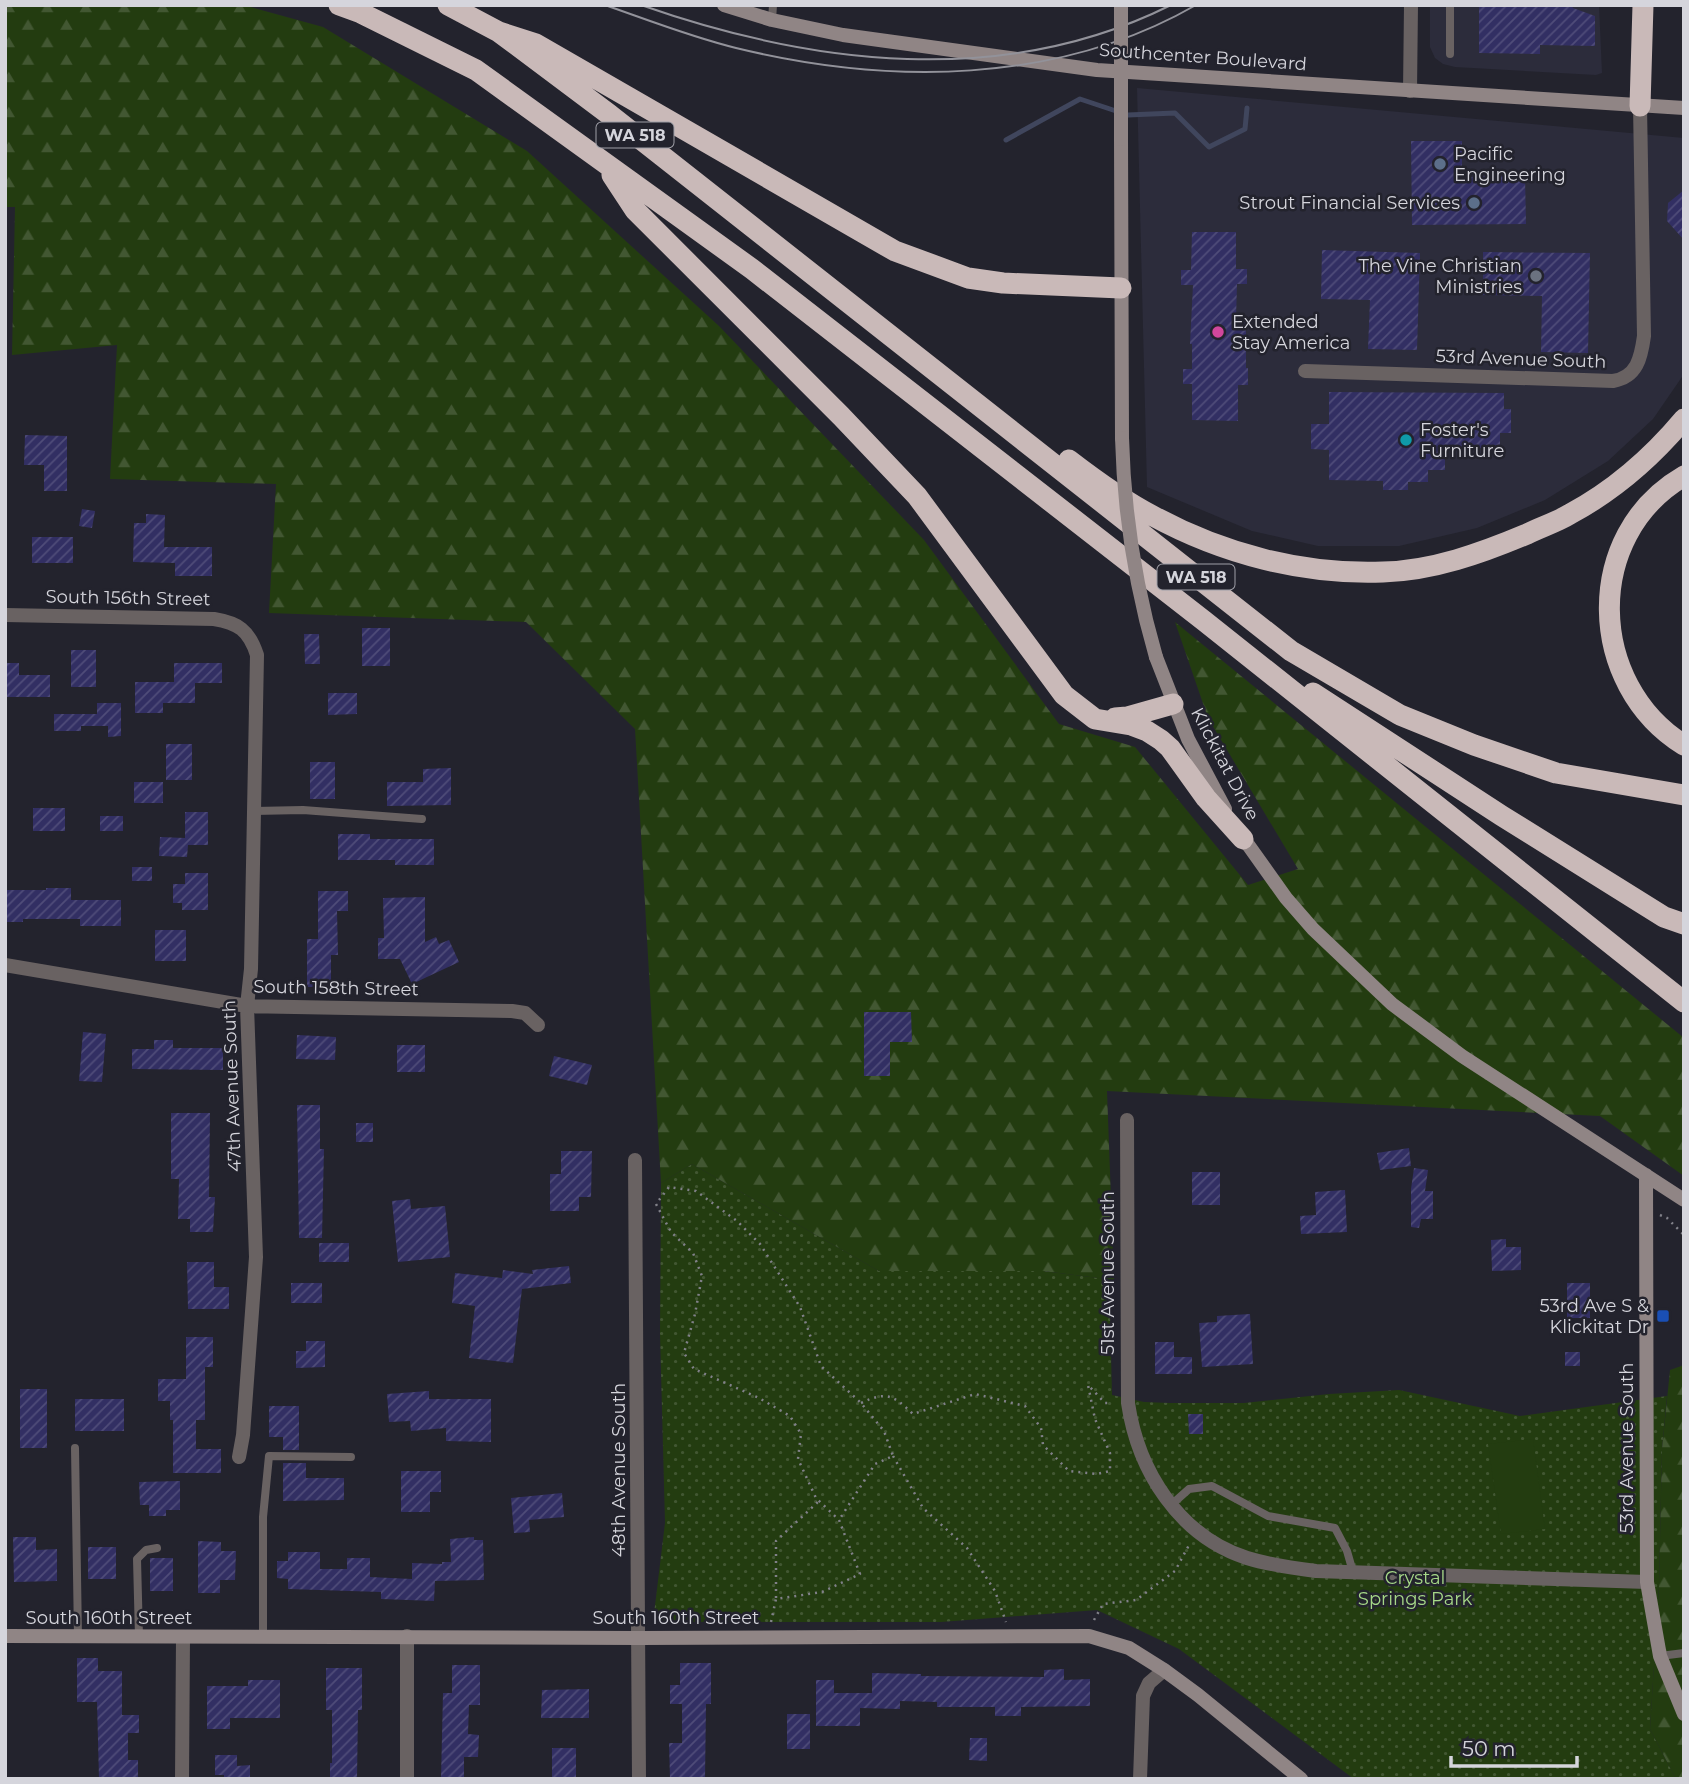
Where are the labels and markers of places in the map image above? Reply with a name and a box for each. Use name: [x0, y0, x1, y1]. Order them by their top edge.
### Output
place label: Pacific Engineering: [1454, 143, 1566, 186]
marker: Pacific Engineering: [1432, 156, 1448, 172]
place label: Strout Financial Services: [1239, 192, 1460, 214]
marker: Strout Financial Services: [1466, 195, 1482, 211]
place label: The Vine Christian Ministries: [1358, 255, 1522, 298]
marker: The Vine Christian Ministries: [1528, 268, 1544, 284]
place label: Extended Stay America: [1232, 311, 1350, 354]
marker: Extended Stay America: [1210, 324, 1226, 340]
place label: Foster's Furniture: [1420, 419, 1504, 462]
marker: Foster's Furniture: [1398, 432, 1414, 448]
place label: 53rd Ave S & Klickitat Dr: [1540, 1295, 1649, 1338]
marker: 53rd Ave S & Klickitat Dr: [1655, 1308, 1671, 1324]

